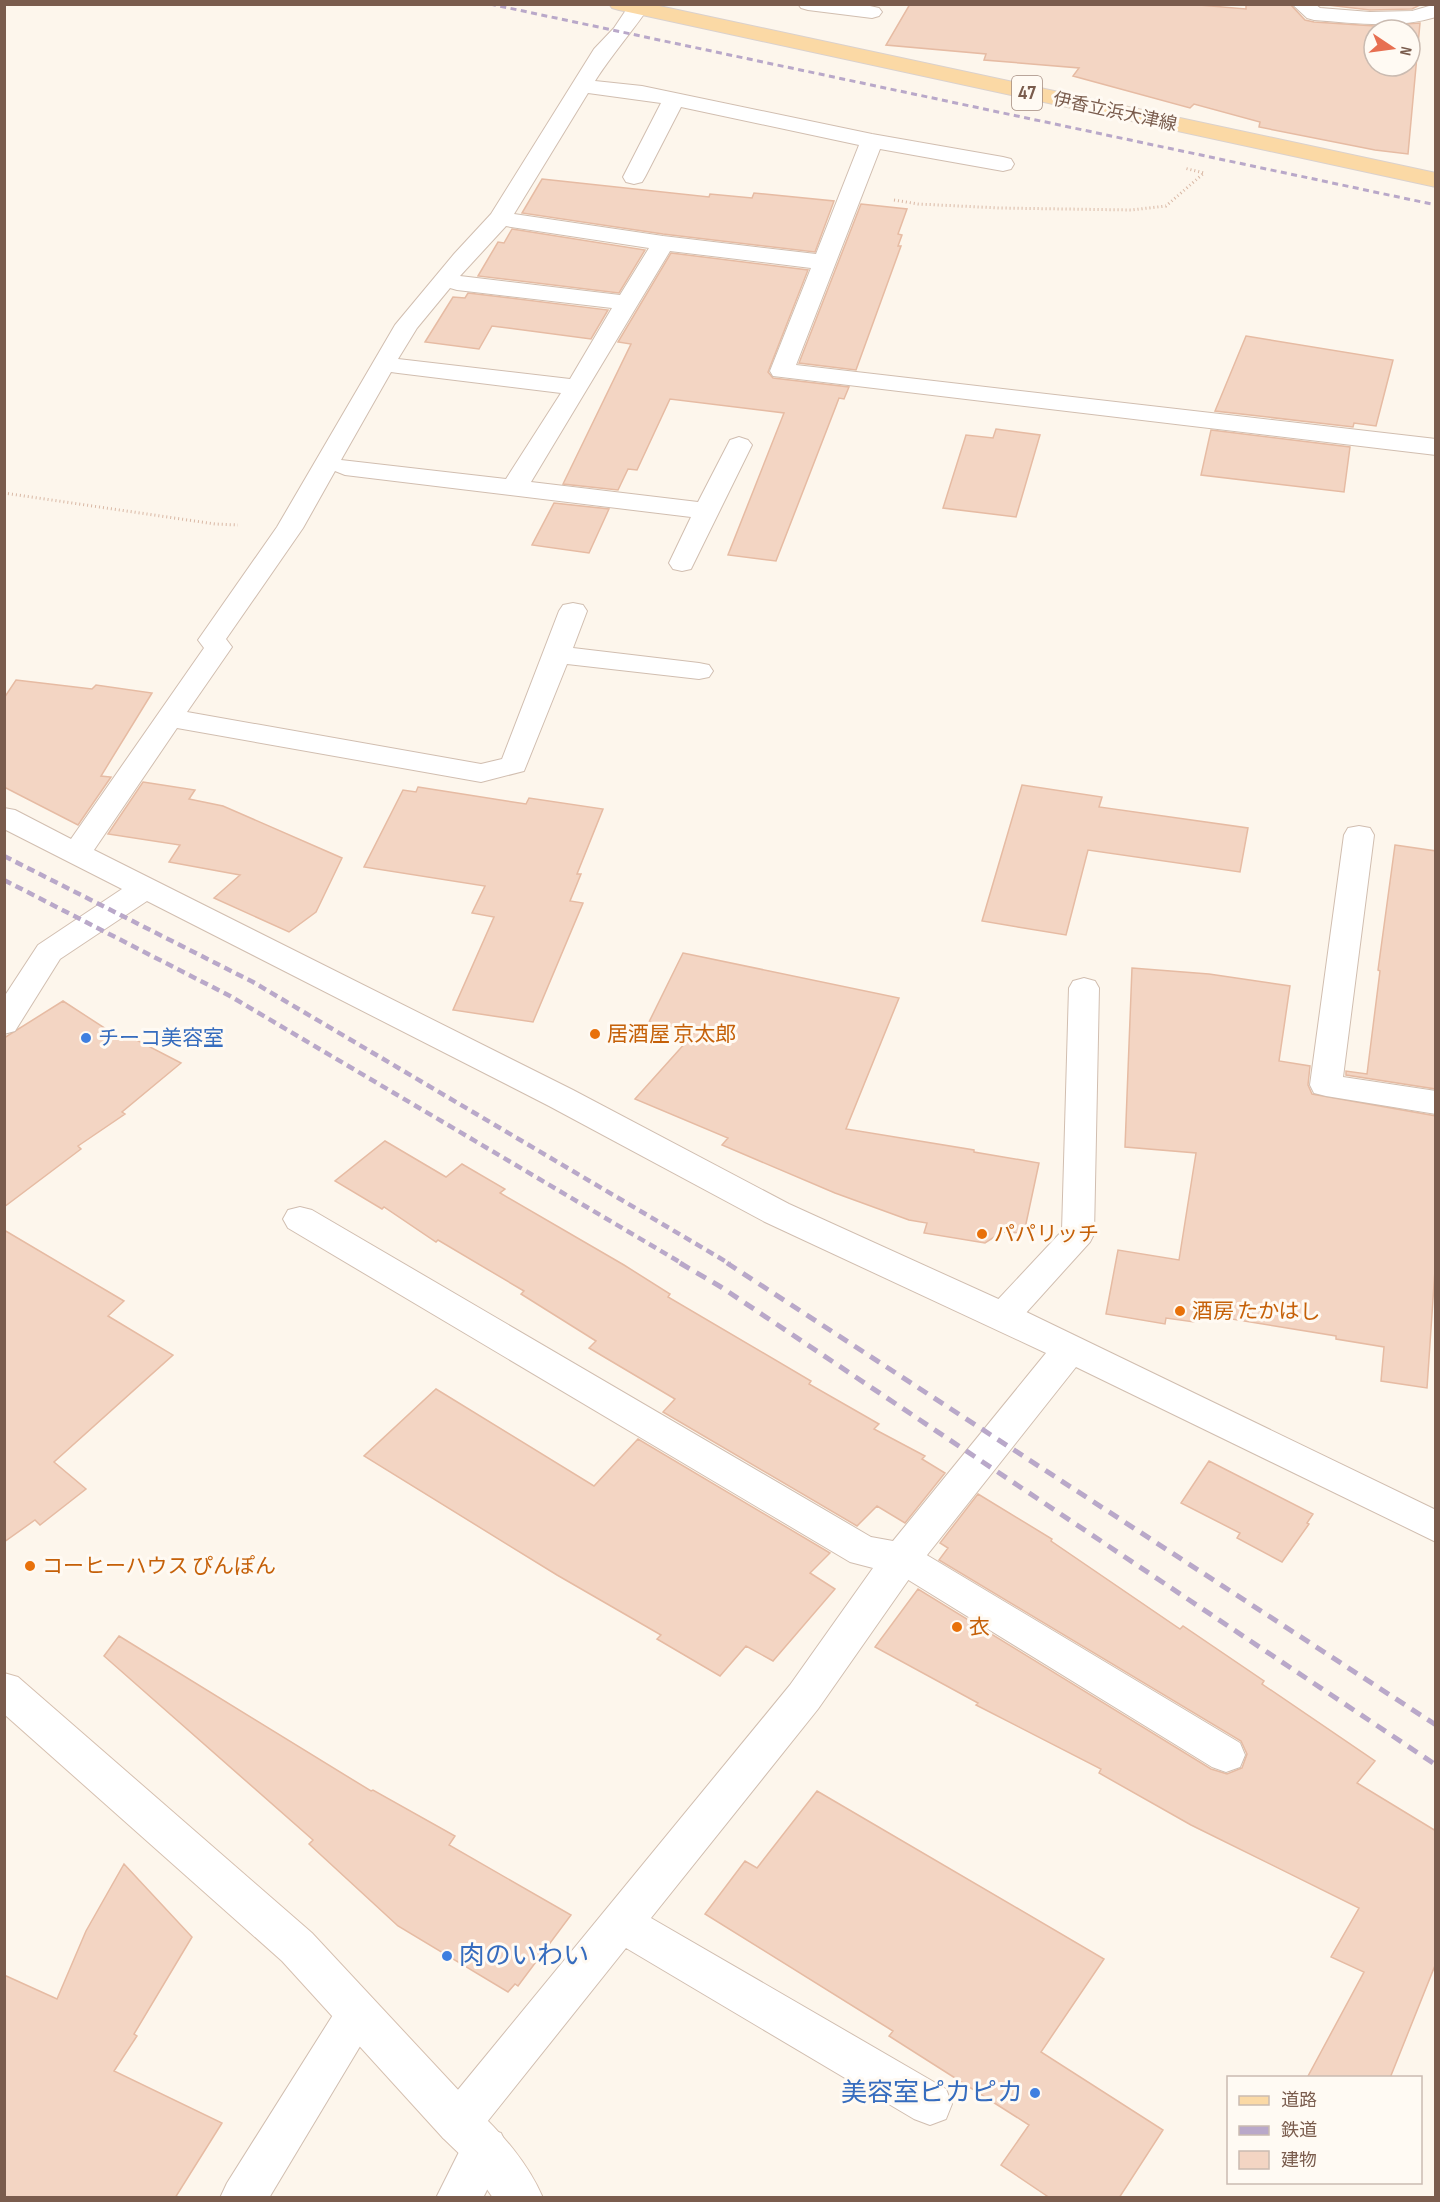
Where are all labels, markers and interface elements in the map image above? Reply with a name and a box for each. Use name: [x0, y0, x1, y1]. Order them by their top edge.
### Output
north arrow: [1362, 18, 1422, 78]
text: N: [1395, 45, 1415, 57]
road number: 47: [1012, 76, 1042, 110]
street label: 伊香立浜大津線: [1051, 89, 1179, 135]
place label: 居酒屋 京太郎: [607, 1022, 736, 1047]
place label: チーコ美容室: [98, 1026, 224, 1051]
marker: 居酒屋 京太郎: [588, 1027, 602, 1041]
marker: チーコ美容室: [79, 1031, 93, 1045]
place label: パパリッチ: [994, 1222, 1099, 1247]
marker: パパリッチ: [975, 1227, 989, 1241]
place label: 酒房 たかはし: [1192, 1299, 1321, 1324]
marker: 酒房 たかはし: [1173, 1304, 1187, 1318]
place label: コーヒーハウス ぴんぽん: [42, 1554, 276, 1579]
marker: コーヒーハウス ぴんぽん: [23, 1559, 37, 1573]
place label: 衣: [969, 1615, 990, 1640]
marker: 衣: [950, 1620, 964, 1634]
place label: 肉のいわい: [459, 1941, 589, 1972]
marker: 肉のいわい: [440, 1949, 454, 1963]
legend: [1227, 2076, 1422, 2184]
place label: 美容室ピカピカ: [841, 2078, 1023, 2109]
marker: 美容室ピカピカ: [1028, 2086, 1042, 2100]
text: 道路: [1281, 2090, 1317, 2111]
text: 鉄道: [1281, 2120, 1317, 2141]
text: 建物: [1281, 2150, 1317, 2171]

